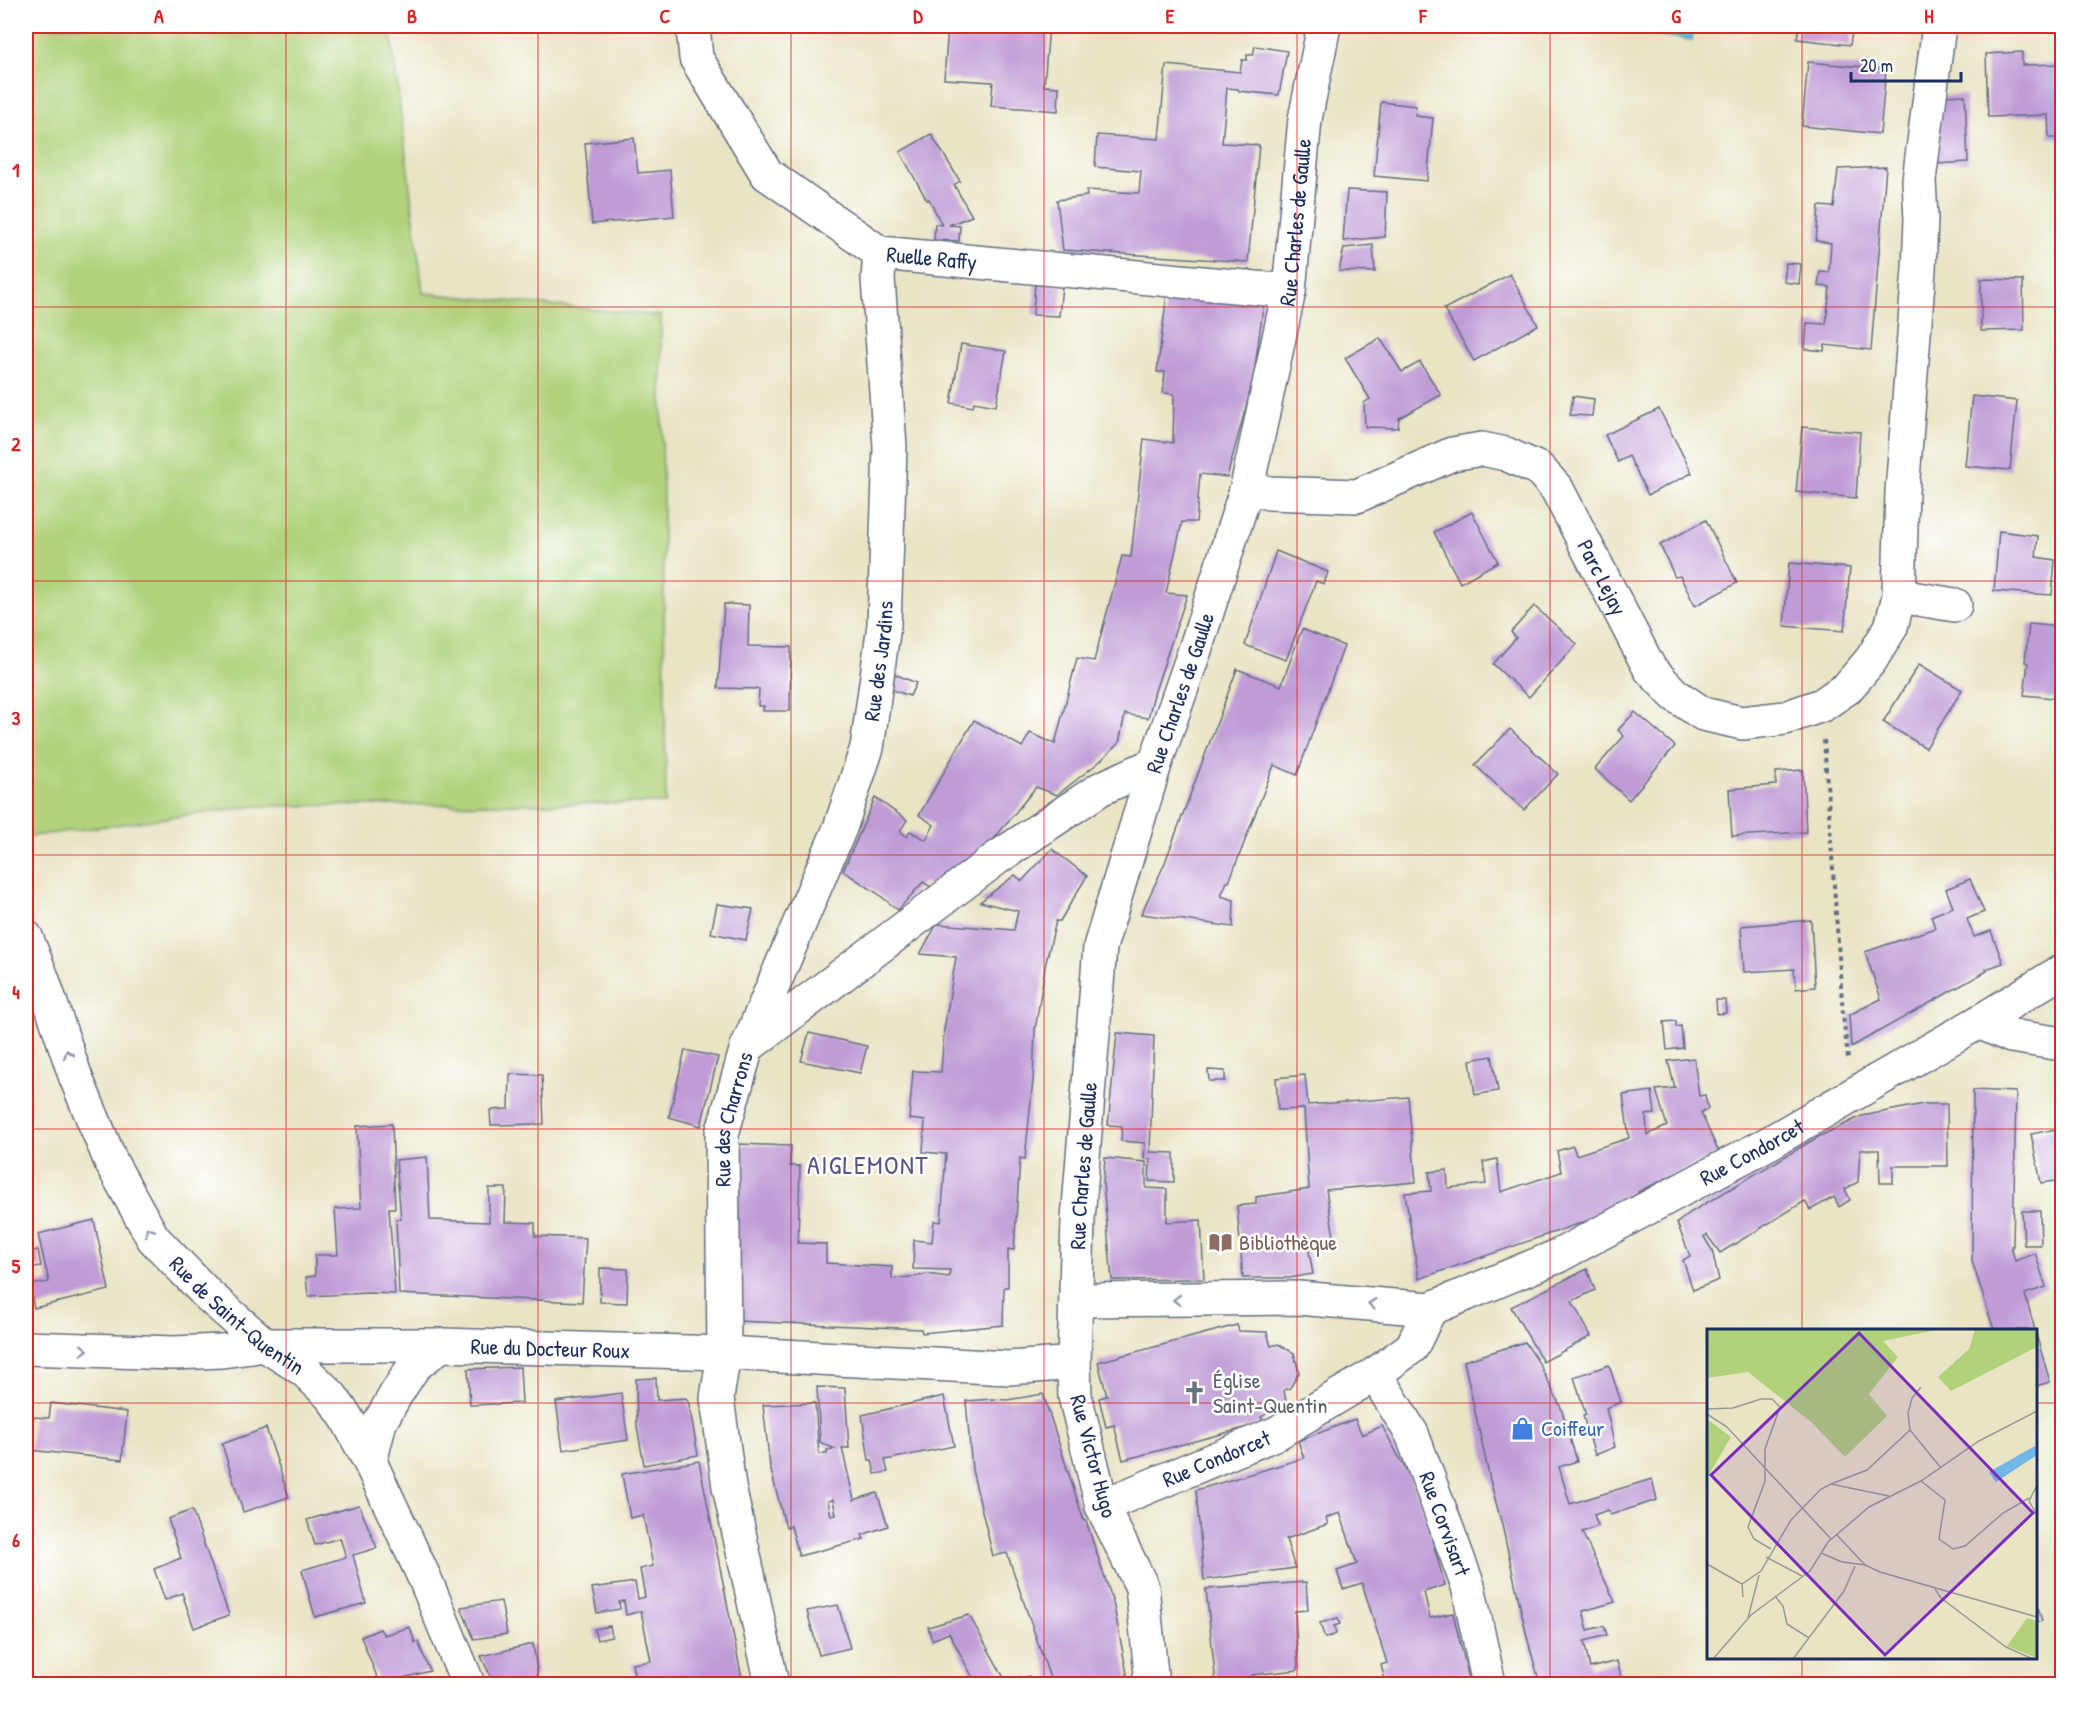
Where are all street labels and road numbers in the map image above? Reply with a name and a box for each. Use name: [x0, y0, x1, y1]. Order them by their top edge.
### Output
street label: Rue Charles de Gaulle: [1271, 137, 1318, 309]
street label: Ruelle Raffy: [885, 239, 978, 277]
street label: Parc Lejay: [1571, 534, 1635, 620]
street label: Rue des Jardins: [856, 600, 900, 723]
street label: Rue Charles de Gaulle: [1138, 608, 1221, 776]
street label: Rue des Charrons: [707, 1048, 760, 1187]
street label: Rue Charles de Gaulle: [1062, 1081, 1104, 1250]
street label: Rue Condorcet: [1694, 1111, 1810, 1192]
street label: Rue de Saint-Quentin: [163, 1249, 310, 1382]
street label: Rue du Docteur Roux: [470, 1331, 630, 1365]
street label: Rue Victor Hugo: [1063, 1391, 1125, 1521]
street label: Rue Condorcet: [1158, 1422, 1275, 1494]
street label: Rue Corvisart: [1412, 1467, 1478, 1580]

